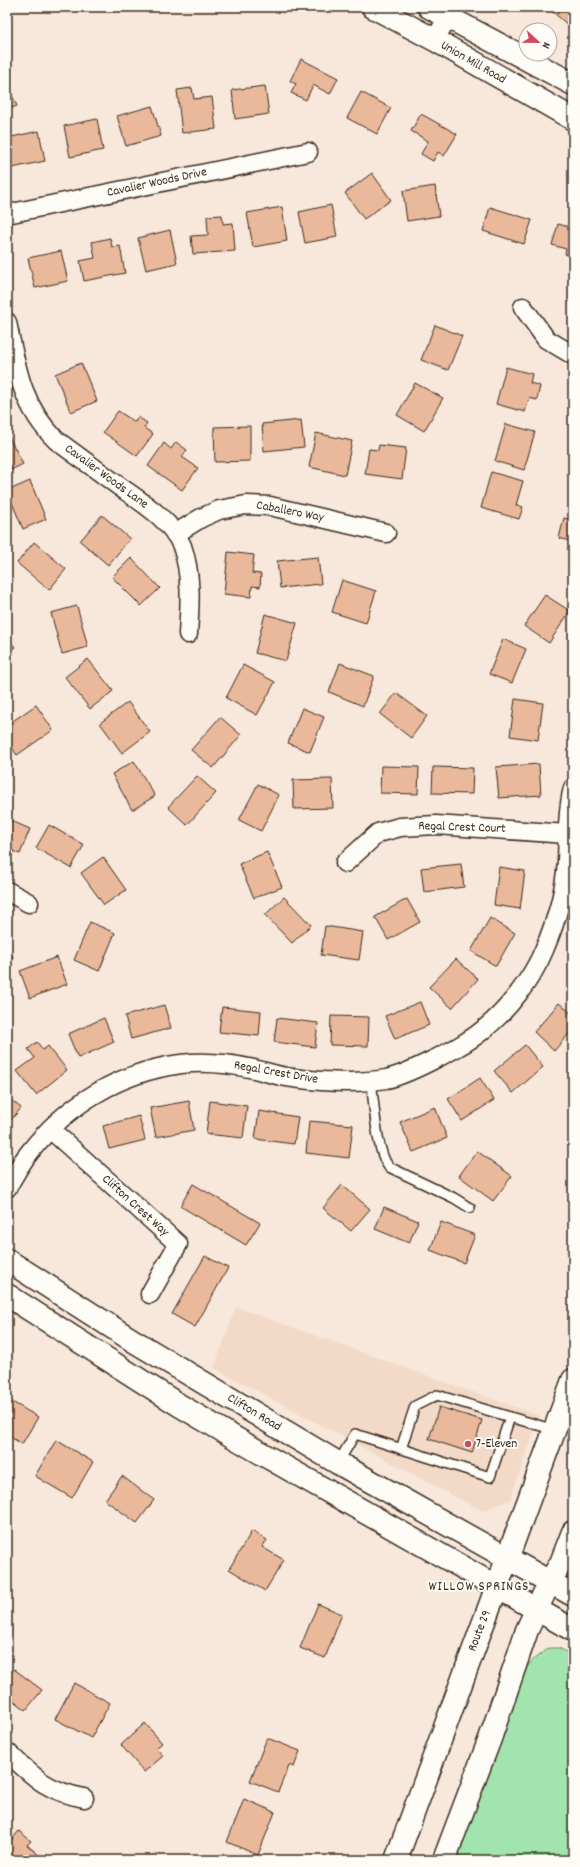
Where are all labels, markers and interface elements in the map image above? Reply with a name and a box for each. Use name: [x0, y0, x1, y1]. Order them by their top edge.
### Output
north arrow: [518, 22, 558, 62]
street label: Union Mill Road: [437, 37, 509, 89]
text: N: [537, 39, 554, 51]
street label: Cavalier Woods Drive: [105, 163, 209, 203]
street label: Cavalier Woods Lane: [60, 440, 152, 514]
street label: Caballero Way: [255, 496, 326, 528]
street label: Regal Crest Court: [418, 817, 506, 839]
street label: Regal Crest Drive: [232, 1056, 320, 1090]
street label: Clifton Crest Way: [97, 1170, 174, 1242]
street label: Clifton Road: [223, 1389, 285, 1437]
place label: 7-Eleven: [476, 1435, 517, 1454]
marker: 7-Eleven: [463, 1439, 473, 1449]
district label: WILLOW SPRINGS: [429, 1577, 529, 1597]
street label: Route 29: [463, 1608, 497, 1654]

